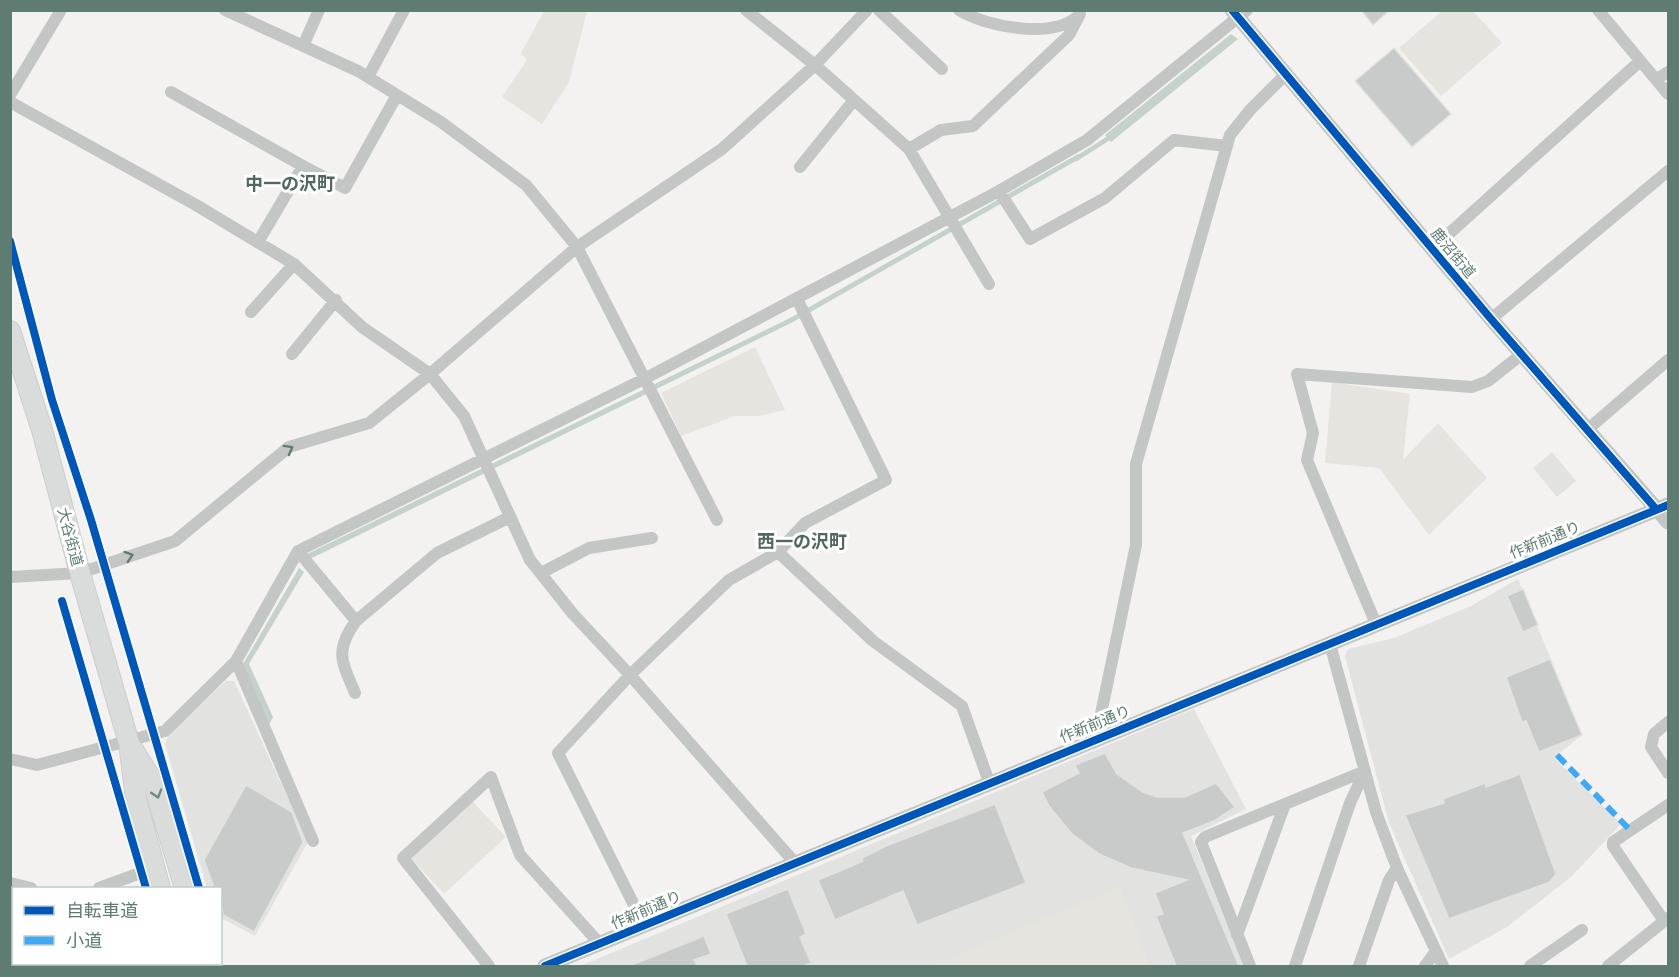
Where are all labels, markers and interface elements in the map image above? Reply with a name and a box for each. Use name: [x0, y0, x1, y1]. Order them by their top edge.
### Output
district label: 中一の沢町: [245, 174, 335, 197]
street label: 鹿沼街道: [1425, 225, 1478, 283]
one-way arrow: [283, 445, 293, 456]
street label: 大谷街道: [52, 506, 85, 569]
street label: 作新前通り: [1507, 519, 1584, 564]
district label: 西一の沢町: [757, 532, 847, 555]
one-way arrow: [123, 551, 134, 563]
street label: 作新前通り: [1057, 703, 1134, 748]
one-way arrow: [150, 788, 162, 799]
legend: [12, 887, 222, 965]
street label: 作新前通り: [608, 888, 685, 935]
text: 自転車道: [66, 901, 138, 924]
text: 小道: [66, 931, 102, 954]

